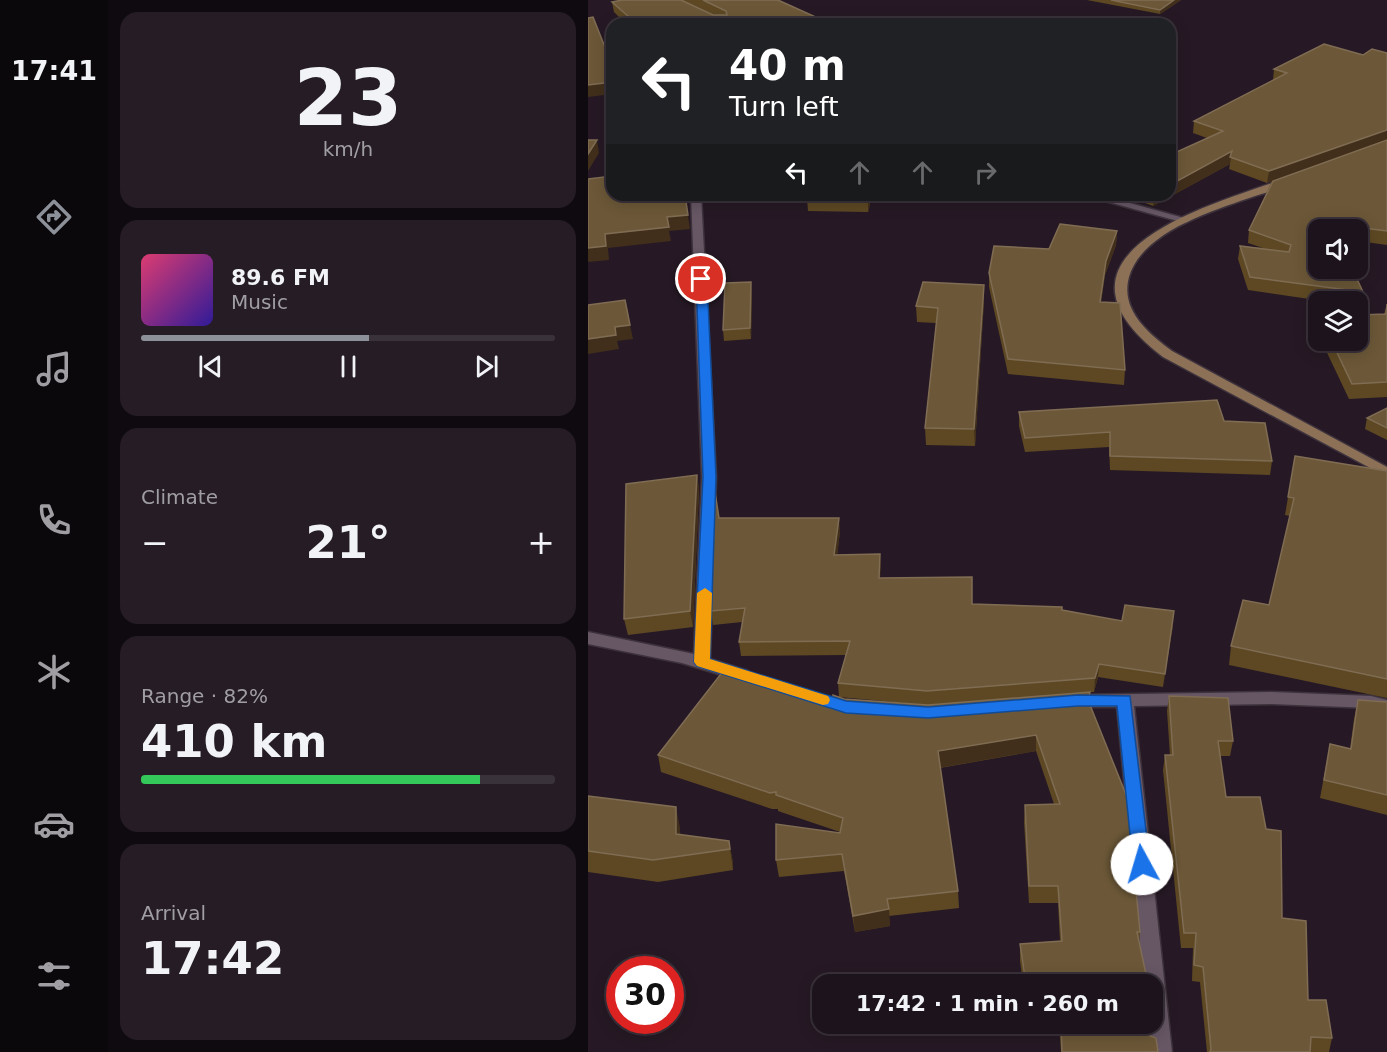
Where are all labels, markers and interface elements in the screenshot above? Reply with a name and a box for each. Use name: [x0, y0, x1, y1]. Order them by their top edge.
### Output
text: 40 m: [729, 41, 846, 90]
icon: left: [630, 42, 708, 120]
text: 23: [294, 53, 402, 143]
text: 17:41: [11, 55, 97, 86]
text: Turn left: [729, 91, 839, 122]
text: km/h: [323, 137, 373, 161]
icon: left: [780, 156, 813, 189]
icon: ahead: [843, 156, 876, 189]
icon: ahead: [906, 156, 939, 189]
icon: right: [969, 156, 1002, 189]
icon: directions: [33, 196, 75, 238]
map controls: [1308, 219, 1368, 351]
button: sound: [1308, 219, 1368, 279]
pin: [675, 253, 726, 304]
icon: arrive: [684, 262, 717, 295]
text: 89.6 FM: [231, 265, 330, 290]
text: Music: [231, 290, 288, 314]
button: layers: [1308, 291, 1368, 351]
icon: music: [33, 348, 75, 390]
icon: previous: [194, 350, 227, 383]
icon: pause: [332, 350, 365, 383]
icon: next: [470, 350, 503, 383]
text: Climate: [141, 485, 218, 509]
icon: phone: [33, 499, 75, 541]
text: 21°: [305, 516, 391, 569]
text: −: [141, 523, 169, 562]
text: +: [527, 523, 555, 562]
icon: climate: [33, 651, 75, 693]
text: Range · 82%: [141, 684, 268, 708]
text: 410 km: [141, 715, 327, 768]
icon: car: [33, 803, 75, 845]
position arrow: [1110, 832, 1174, 896]
text: Arrival: [141, 901, 206, 925]
text: 17:42: [141, 932, 284, 985]
icon: filters: [33, 955, 75, 997]
speed limit sign: 30: [606, 956, 684, 1034]
text: 17:42 · 1 min · 260 m: [856, 991, 1119, 1016]

